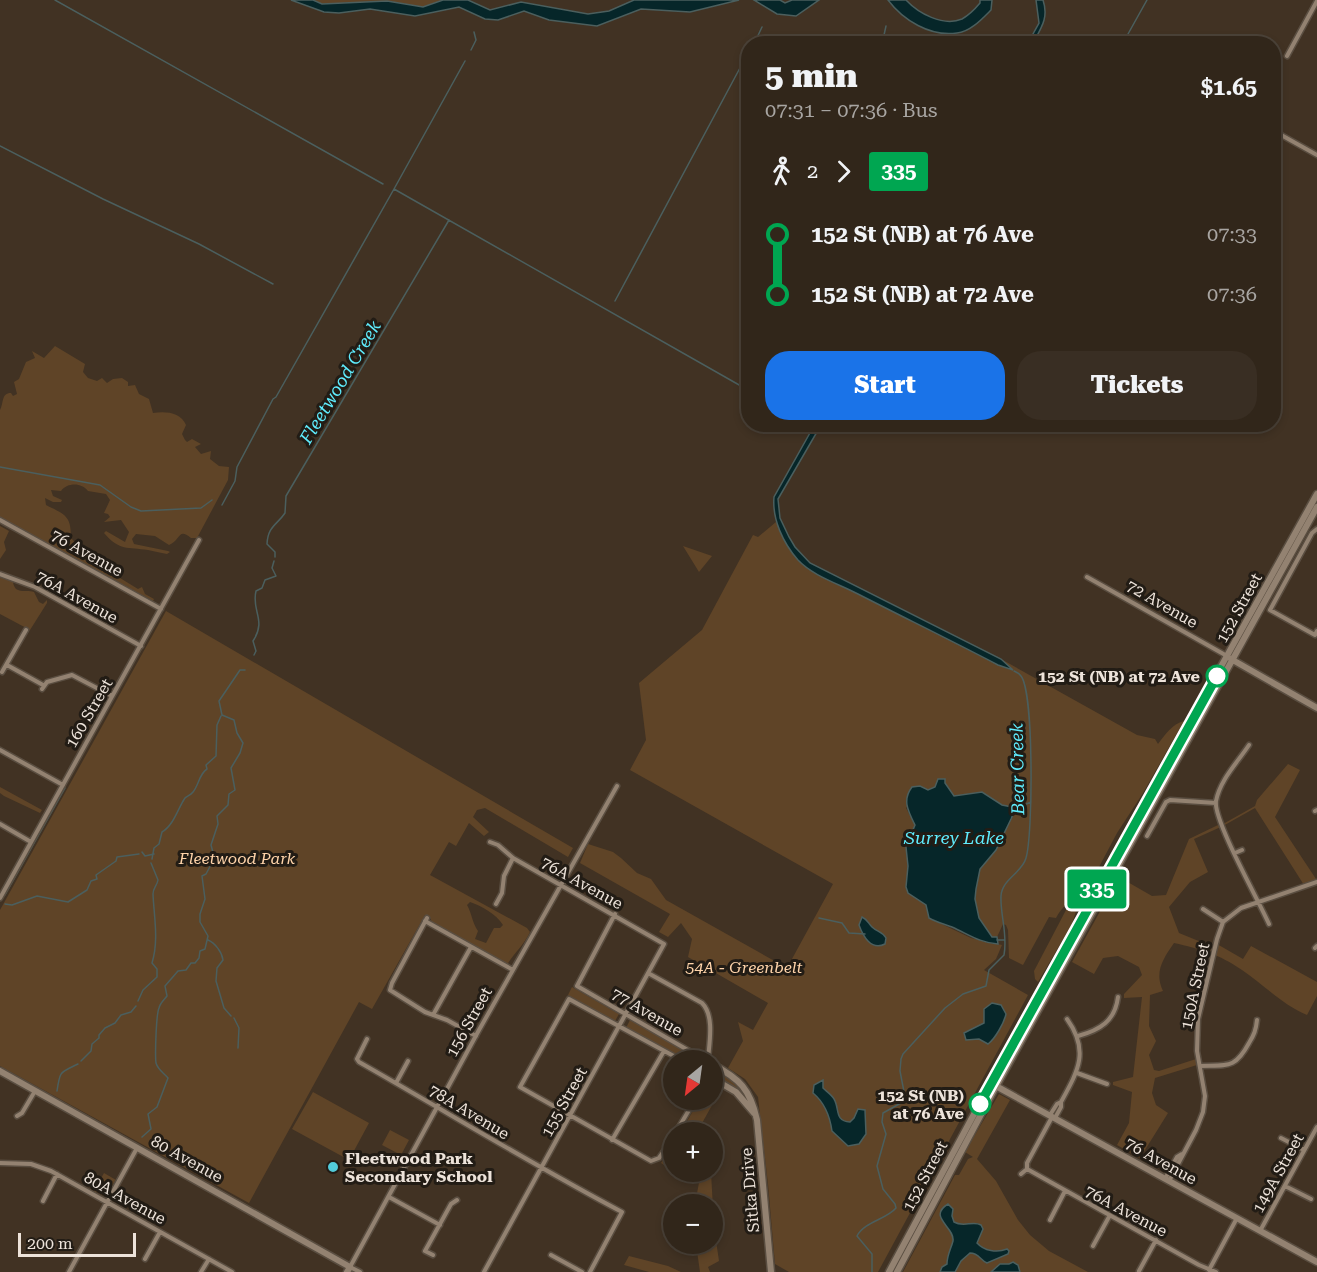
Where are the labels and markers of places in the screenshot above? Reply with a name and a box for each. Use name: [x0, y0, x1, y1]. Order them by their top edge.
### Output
marker: 152 St (NB) at 72 Ave: [1206, 665, 1228, 687]
place label: 152 St (NB) at 72 Ave: [1038, 667, 1200, 686]
place label: 152 St (NB) at 76 Ave: [877, 1086, 964, 1123]
marker: 152 St (NB) at 76 Ave: [969, 1093, 991, 1115]
place label: Fleetwood Park Secondary School: [345, 1149, 493, 1186]
marker: Fleetwood Park Secondary School: [326, 1160, 340, 1174]

